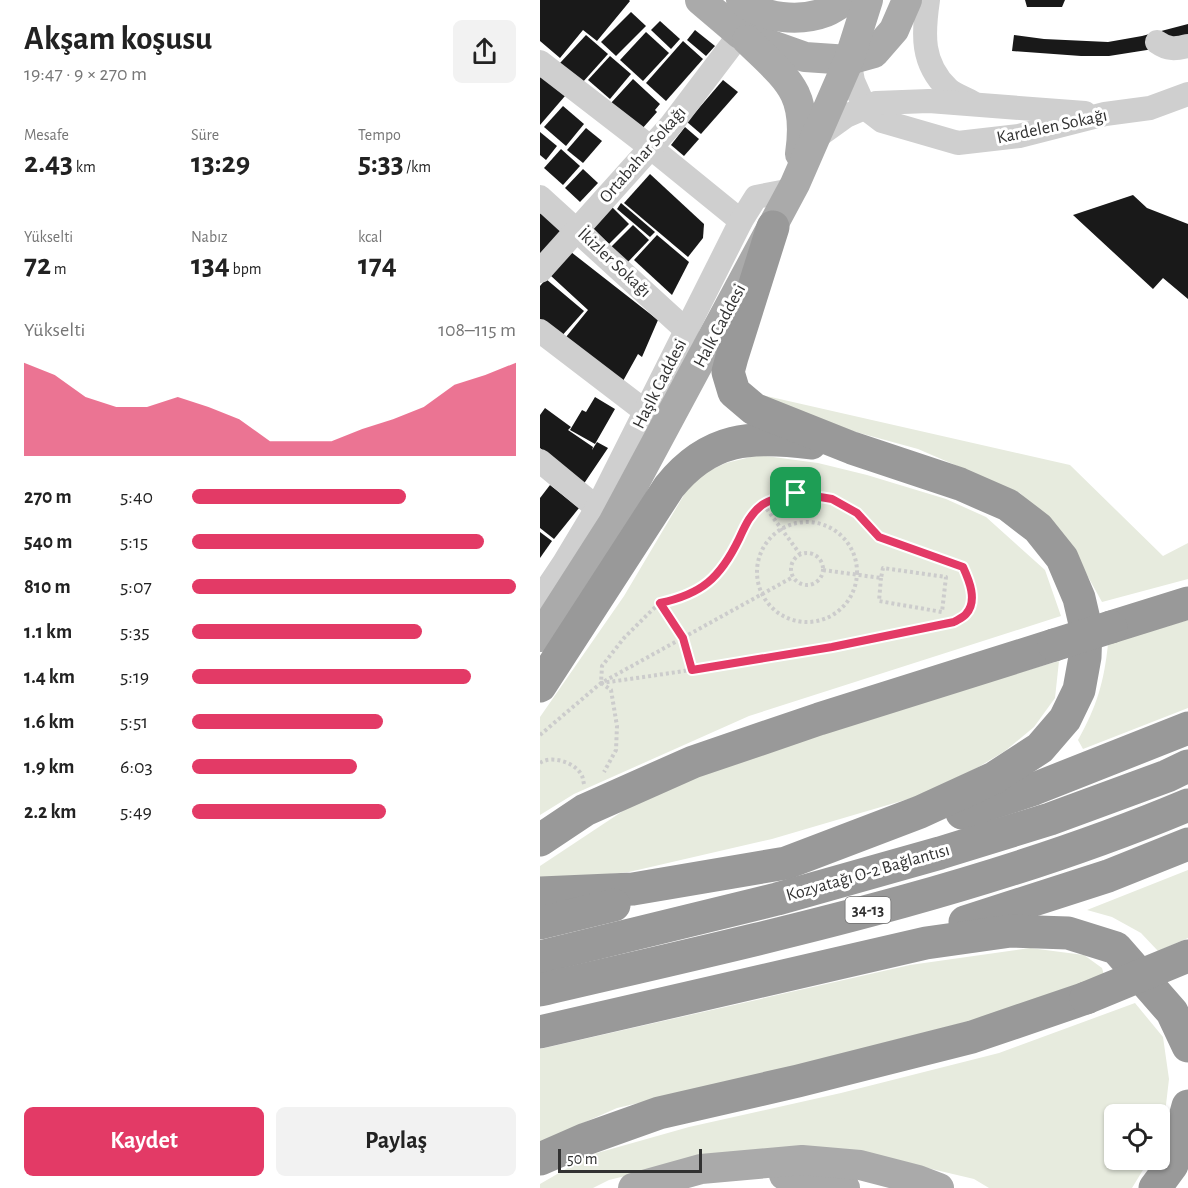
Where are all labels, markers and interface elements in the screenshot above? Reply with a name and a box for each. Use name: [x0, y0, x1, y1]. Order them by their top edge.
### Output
button: share: [453, 20, 516, 83]
text: Akşam koşusu: [24, 23, 212, 56]
text: 19:47 · 9 × 270 m: [24, 64, 147, 84]
street label: Ortabahar Sokağı: [596, 103, 690, 207]
street label: Kardelen Sokağı: [995, 107, 1109, 147]
text: Mesafe: [24, 127, 69, 143]
text: Süre: [191, 127, 219, 143]
text: Tempo: [358, 127, 401, 143]
text: 2.43: [24, 148, 73, 178]
text: 13:29: [191, 148, 250, 178]
text: 5:33: [358, 148, 404, 178]
text: km: [73, 159, 96, 175]
text: /km: [404, 159, 431, 175]
street label: İkizler Sokağı: [574, 223, 655, 301]
text: Yükselti: [24, 229, 73, 245]
text: Nabız: [191, 229, 228, 245]
text: kcal: [358, 229, 382, 245]
text: 72: [24, 250, 51, 280]
text: 134: [191, 250, 230, 280]
text: 174: [358, 250, 397, 280]
text: m: [51, 261, 67, 277]
text: bpm: [230, 261, 261, 277]
street label: Halk Caddesi: [691, 281, 749, 371]
text: Yükselti: [24, 320, 85, 340]
text: 108–115 m: [438, 320, 516, 340]
street label: Haşlk Caddesi: [630, 336, 690, 432]
pin: [770, 467, 821, 518]
icon: arrive: [779, 476, 812, 509]
text: 270 m: [24, 487, 72, 507]
text: 5:40: [120, 487, 153, 507]
text: 540 m: [24, 532, 72, 552]
text: 5:15: [120, 532, 148, 552]
text: 810 m: [24, 577, 71, 597]
text: 5:07: [120, 577, 152, 597]
text: 1.1 km: [24, 622, 72, 642]
text: 5:35: [120, 622, 150, 642]
text: 1.4 km: [24, 667, 75, 687]
text: 5:19: [120, 667, 149, 687]
text: 1.6 km: [24, 712, 75, 732]
text: 5:51: [120, 712, 148, 732]
text: 1.9 km: [24, 757, 75, 777]
text: 6:03: [120, 757, 153, 777]
text: 2.2 km: [24, 802, 76, 822]
text: 5:49: [120, 802, 152, 822]
street label: Kozyatağı O-2 Bağlantısı: [784, 841, 952, 905]
road number: 34-13: [846, 897, 890, 923]
map controls: [1104, 1104, 1170, 1170]
button: locate: [1104, 1104, 1170, 1170]
button: Kaydet: [24, 1107, 264, 1176]
button: Paylaş: [276, 1107, 516, 1176]
scale bar: [558, 1146, 702, 1174]
text: 50 m: [567, 1151, 598, 1167]

